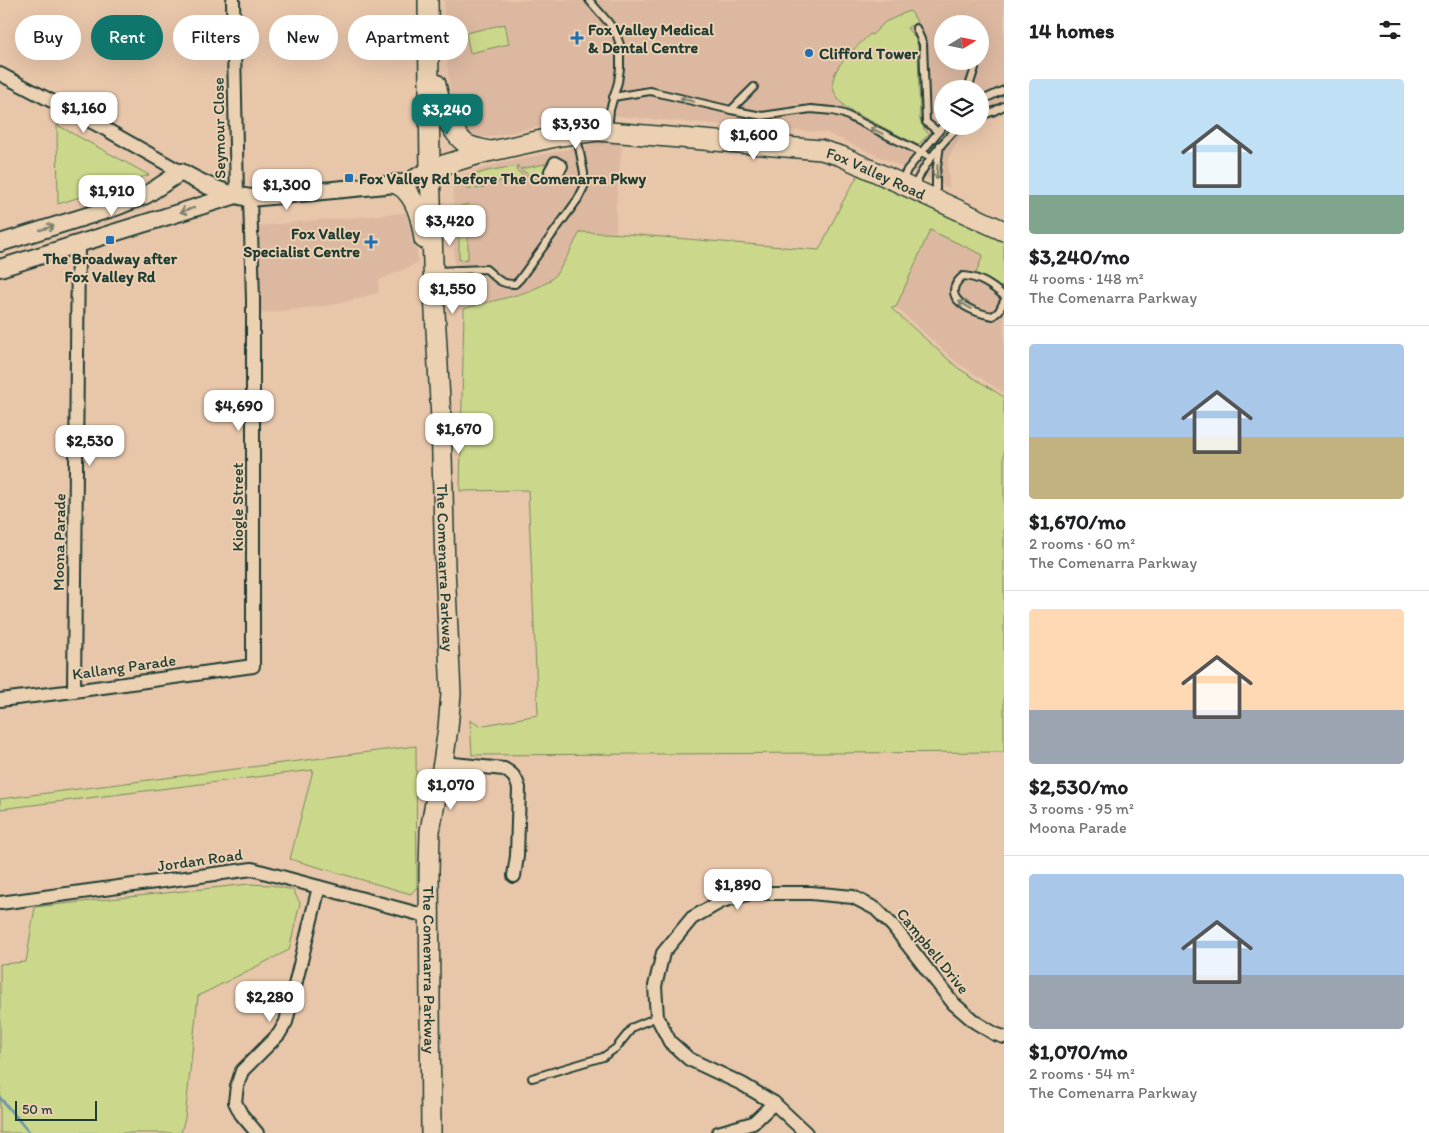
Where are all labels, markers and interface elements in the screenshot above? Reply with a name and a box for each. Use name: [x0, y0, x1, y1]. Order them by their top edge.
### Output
chip: Buy: [15, 15, 81, 60]
chip: Rent: [91, 15, 163, 60]
chip: Filters: [173, 15, 259, 60]
chip: New: [269, 15, 338, 60]
chip: Apartment: [348, 15, 468, 60]
north arrow: [934, 15, 989, 70]
map controls: [934, 15, 989, 135]
icon: filters: [1376, 16, 1404, 44]
text: 14 homes: [1029, 18, 1114, 43]
place label: Fox Valley Medical & Dental Centre: [588, 20, 714, 57]
marker: Fox Valley Medical & Dental Centre: [570, 31, 584, 45]
place label: Clifford Tower: [819, 44, 919, 63]
marker: Clifford Tower: [803, 47, 815, 59]
street label: Seymour Close: [209, 77, 229, 179]
button: layers: [934, 80, 989, 135]
pin: $1,160: [43, 92, 125, 134]
pin: $3,240: [406, 94, 488, 136]
one-way arrow: [679, 95, 695, 104]
text: $1,160: [61, 98, 107, 117]
text: $3,240: [423, 100, 471, 119]
pin: $3,930: [535, 108, 617, 150]
icon: home: [1172, 111, 1262, 201]
text: $3,930: [552, 114, 600, 133]
pin: $1,600: [713, 119, 795, 161]
text: $1,600: [730, 125, 778, 144]
one-way arrow: [870, 126, 885, 135]
street label: Fox Valley Road: [824, 143, 929, 203]
one-way arrow: [932, 164, 941, 180]
pin: $1,300: [246, 168, 328, 211]
place label: Fox Valley Rd before The Comenarra Pkwy: [359, 169, 646, 189]
marker: Fox Valley Rd before The Comenarra Pkwy: [343, 172, 355, 184]
pin: $1,910: [71, 174, 153, 217]
text: $1,300: [263, 175, 311, 194]
text: $1,910: [90, 181, 134, 200]
pin: $3,420: [409, 204, 491, 247]
one-way arrow: [179, 206, 195, 215]
text: $3,420: [426, 211, 474, 230]
one-way arrow: [38, 223, 54, 233]
place label: Fox Valley Specialist Centre: [243, 224, 360, 262]
marker: The Broadway after Fox Valley Rd: [104, 234, 116, 246]
marker: Fox Valley Specialist Centre: [364, 235, 378, 249]
text: $3,240/mo: [1029, 244, 1130, 269]
place label: The Broadway after Fox Valley Rd: [42, 249, 178, 287]
text: 4 rooms · 148 m²: [1029, 269, 1144, 288]
pin: $1,550: [412, 272, 494, 315]
text: $1,550: [430, 279, 476, 298]
text: The Comenarra Parkway: [1029, 288, 1197, 307]
one-way arrow: [958, 299, 972, 309]
icon: home: [1172, 377, 1262, 467]
pin: $4,690: [198, 390, 280, 432]
text: $4,690: [215, 396, 263, 415]
pin: $1,670: [418, 412, 500, 455]
text: $1,670: [436, 419, 482, 438]
pin: $2,530: [49, 424, 131, 467]
text: $2,530: [66, 431, 114, 450]
street label: Kiogle Street: [228, 462, 247, 552]
street label: The Comenarra Parkway: [433, 483, 459, 653]
street label: Moona Parade: [49, 493, 69, 591]
text: $1,670/mo: [1029, 509, 1126, 534]
text: 2 rooms · 60 m²: [1029, 534, 1135, 553]
text: The Comenarra Parkway: [1029, 553, 1197, 572]
icon: home: [1172, 642, 1262, 732]
street label: Kallang Parade: [71, 650, 177, 684]
pin: $1,070: [410, 768, 492, 811]
text: $2,530/mo: [1029, 774, 1128, 799]
text: $1,070: [428, 775, 474, 794]
text: 3 rooms · 95 m²: [1029, 799, 1134, 818]
text: Moona Parade: [1029, 818, 1127, 837]
street label: Jordan Road: [156, 845, 244, 875]
pin: $1,890: [697, 868, 779, 911]
text: $1,890: [715, 875, 761, 894]
street label: The Comenarra Parkway: [420, 886, 440, 1054]
street label: Campbell Drive: [893, 904, 973, 998]
icon: home: [1172, 907, 1262, 997]
pin: $2,280: [229, 980, 311, 1023]
text: $2,280: [246, 987, 294, 1006]
text: $1,070/mo: [1029, 1039, 1128, 1064]
text: 2 rooms · 54 m²: [1029, 1064, 1135, 1083]
text: The Comenarra Parkway: [1029, 1083, 1197, 1102]
scale bar: [15, 1098, 98, 1121]
text: 50 m: [22, 1101, 53, 1118]

